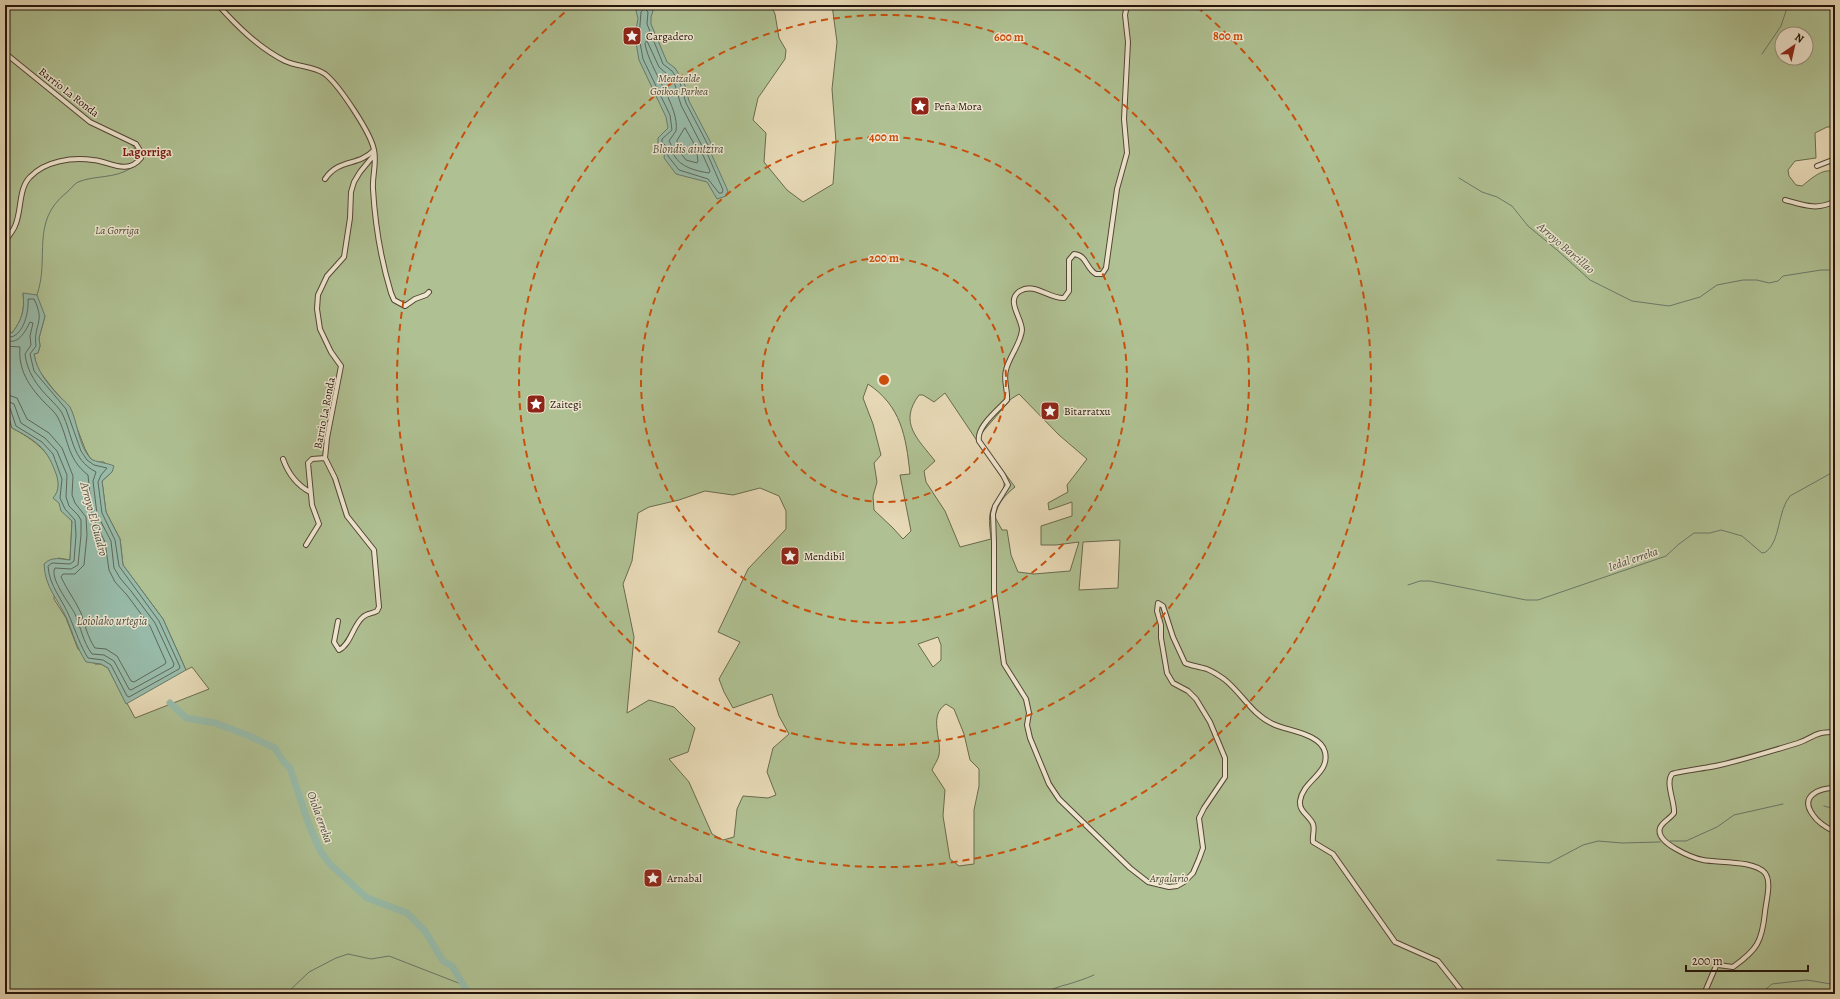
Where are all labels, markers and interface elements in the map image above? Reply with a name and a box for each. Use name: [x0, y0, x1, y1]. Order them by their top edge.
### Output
place icon: Cargadero: [621, 25, 643, 47]
north arrow: [1774, 26, 1814, 66]
text: 800 m: [1213, 28, 1243, 44]
place label: Cargadero: [646, 29, 694, 44]
text: 600 m: [994, 29, 1024, 45]
text: N: [1792, 30, 1807, 47]
street label: Barrio La Ronda: [35, 64, 103, 121]
park label: Meatzalde Goikoa Parkea: [650, 71, 708, 99]
place icon: Peña Mora: [909, 95, 931, 117]
place label: Peña Mora: [934, 99, 983, 114]
text: 400 m: [869, 129, 899, 145]
water label: Blondis aintzira: [652, 141, 724, 157]
district label: Lagorriga: [122, 144, 172, 160]
water label: Arroyo Barcillao: [1533, 218, 1598, 277]
park label: La Gorriga: [95, 223, 139, 238]
text: 200 m: [869, 250, 899, 266]
centre of rings: [877, 373, 891, 387]
street label: Barrio La Ronda: [310, 375, 339, 450]
place icon: Zaitegi: [525, 393, 547, 415]
place label: Zaitegi: [550, 397, 582, 412]
place icon: Bitarratxu: [1039, 400, 1061, 422]
place label: Bitarratxu: [1064, 404, 1111, 419]
water label: Arroyo El Cuadro: [76, 479, 112, 558]
water label: Iedal erreka: [1606, 543, 1661, 575]
place icon: Mendibil: [779, 545, 801, 567]
place label: Mendibil: [804, 549, 845, 564]
water label: Loiolako urtegia: [77, 613, 148, 629]
water label: Oiola erreka: [303, 789, 337, 846]
place icon: Arnabal: [642, 867, 664, 889]
place label: Arnabal: [666, 871, 702, 886]
park label: Argalario: [1149, 871, 1189, 886]
scale bar: [1686, 947, 1808, 973]
text: 200 m: [1692, 953, 1723, 969]

